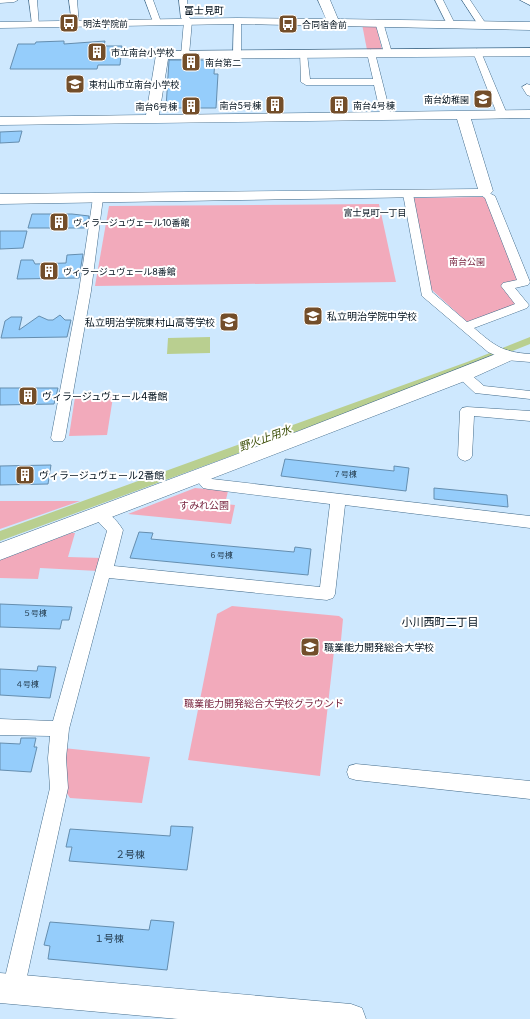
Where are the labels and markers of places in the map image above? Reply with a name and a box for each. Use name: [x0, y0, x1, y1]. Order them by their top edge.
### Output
bus stop icon: 明法学院前: [58, 12, 80, 34]
bus stop icon: 合同宿舎前: [277, 13, 299, 35]
place label: 明法学院前: [83, 18, 128, 29]
place label: 合同宿舎前: [302, 19, 347, 30]
building icon: 市立南台小学校: [86, 41, 108, 63]
place label: 市立南台小学校: [111, 47, 174, 58]
building icon: 南台第二: [180, 51, 202, 73]
place label: 南台第二: [205, 57, 241, 68]
school or university icon: 東村山市立南台小学校: [64, 73, 86, 95]
place label: 東村山市立南台小学校: [89, 79, 179, 90]
school or university icon: 南台幼稚園: [472, 88, 494, 110]
building icon: 南台5号棟: [264, 94, 286, 116]
building icon: 南台4号棟: [328, 94, 350, 116]
place label: 南台幼稚園: [424, 94, 469, 105]
building icon: 南台6号棟: [180, 95, 202, 117]
place label: 南台5号棟: [220, 100, 262, 111]
place label: 南台4号棟: [353, 100, 396, 111]
place label: 南台6号棟: [135, 101, 178, 112]
building icon: ヴィラージュヴェール10番館: [48, 211, 70, 233]
place label: ヴィラージュヴェール10番館: [73, 217, 190, 228]
building icon: ヴィラージュヴェール8番館: [38, 260, 60, 282]
place label: ヴィラージュヴェール8番館: [63, 266, 176, 277]
school or university icon: 私立明治学院中学校: [302, 305, 324, 327]
place label: 私立明治学院中学校: [327, 310, 417, 322]
school or university icon: 私立明治学院東村山高等学校: [218, 311, 240, 333]
place label: 私立明治学院東村山高等学校: [85, 316, 215, 328]
building icon: ヴィラージュヴェール4番館: [17, 385, 39, 407]
place label: ヴィラージュヴェール4番館: [42, 390, 168, 402]
building icon: ヴィラージュヴェール2番館: [14, 464, 36, 486]
place label: ヴィラージュヴェール2番館: [39, 469, 164, 481]
school or university icon: 職業能力開発総合大学校: [299, 636, 321, 658]
place label: 職業能力開発総合大学校: [324, 641, 434, 653]

